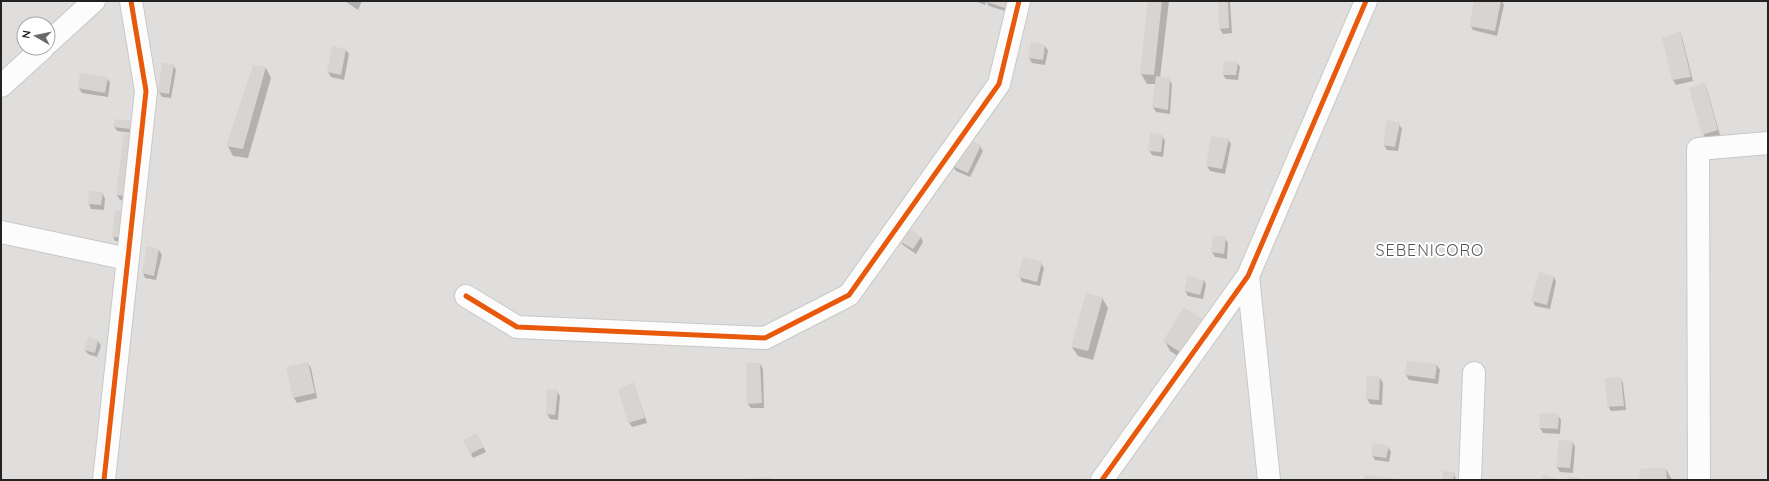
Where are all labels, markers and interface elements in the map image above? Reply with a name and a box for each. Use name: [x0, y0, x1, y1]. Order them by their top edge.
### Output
north arrow: [16, 16, 56, 56]
text: N: [19, 29, 34, 40]
district label: SEBENICORO: [1376, 240, 1484, 260]

